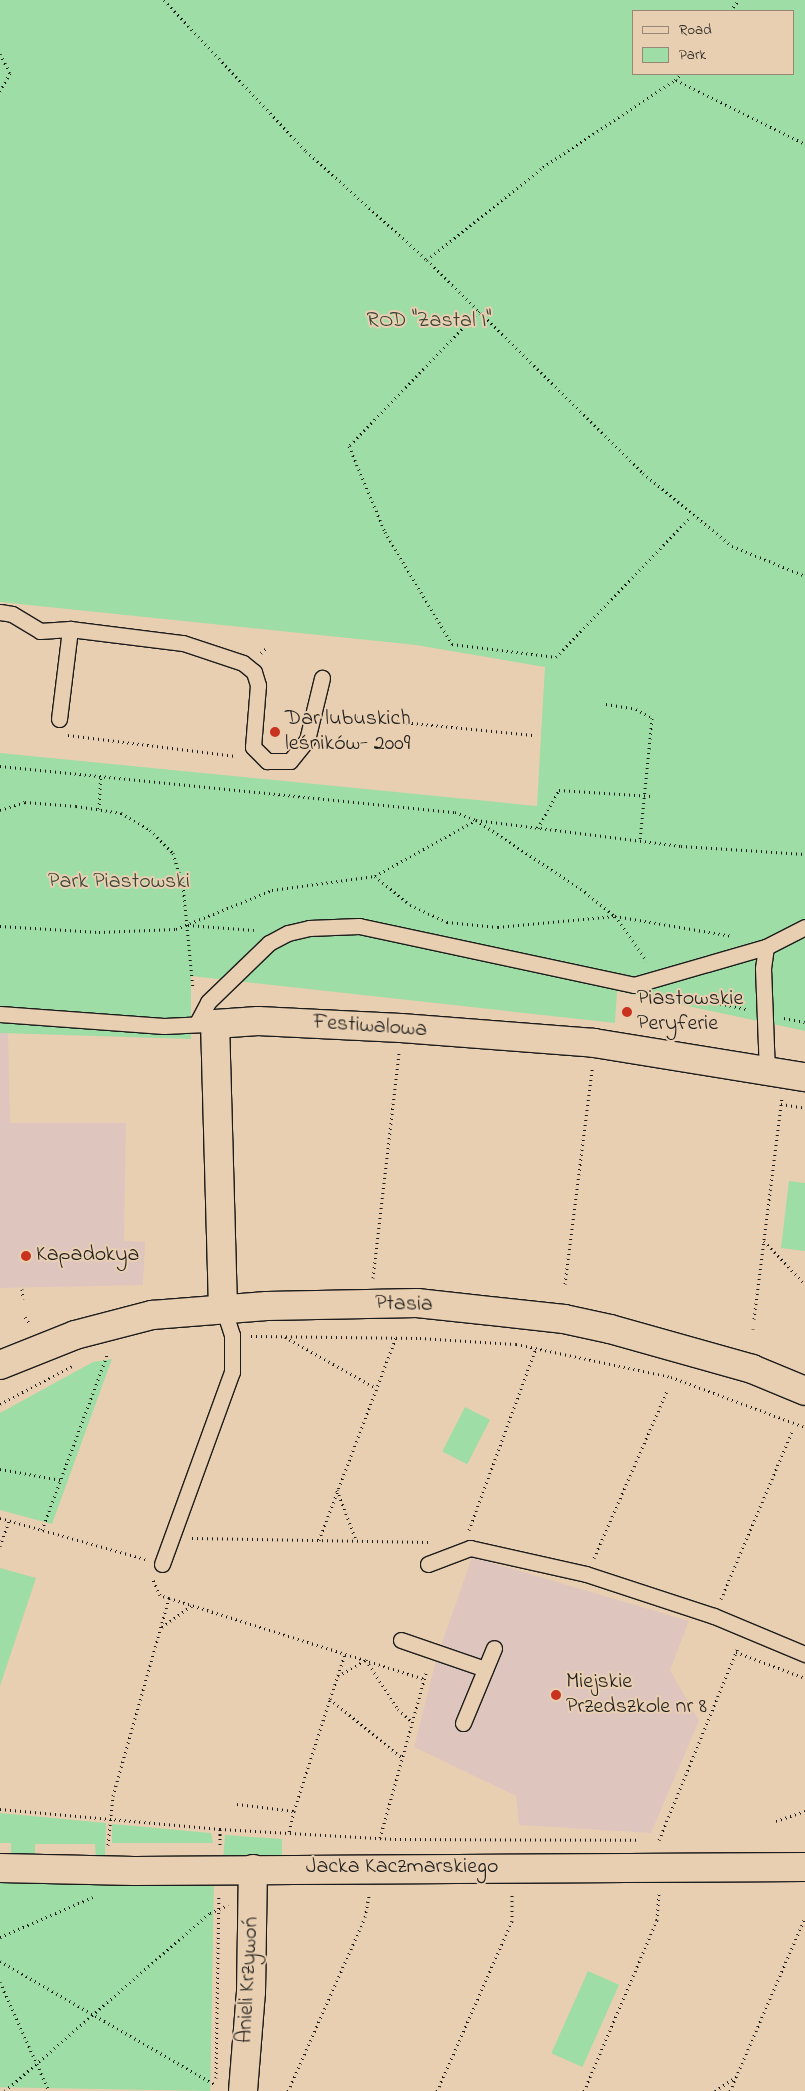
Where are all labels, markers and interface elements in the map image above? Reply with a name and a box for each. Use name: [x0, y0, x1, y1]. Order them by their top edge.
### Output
legend: [632, 10, 795, 75]
text: Road: [679, 19, 712, 41]
text: Park: [679, 44, 706, 66]
park label: ROD "Zastal I": [367, 309, 491, 335]
place label: Dar lubuskich leśników- 2009: [285, 706, 411, 758]
marker: Dar lubuskich leśników- 2009: [269, 726, 281, 738]
park label: Park Piastowski: [48, 870, 190, 896]
place label: Piastowskie Peryferie: [637, 986, 743, 1038]
marker: Piastowskie Peryferie: [621, 1006, 633, 1018]
street label: Festiwalowa: [312, 1010, 428, 1044]
place label: Kapadokya: [36, 1243, 139, 1269]
marker: Kapadokya: [20, 1250, 32, 1262]
street label: Ptasia: [375, 1291, 433, 1319]
place label: Miejskie Przedszkole nr 8: [566, 1669, 707, 1720]
marker: Miejskie Przedszkole nr 8: [550, 1689, 562, 1701]
street label: Jacka Kaczmarskiego: [306, 1855, 498, 1881]
street label: Anieli Krzywoń: [232, 1916, 266, 2044]

